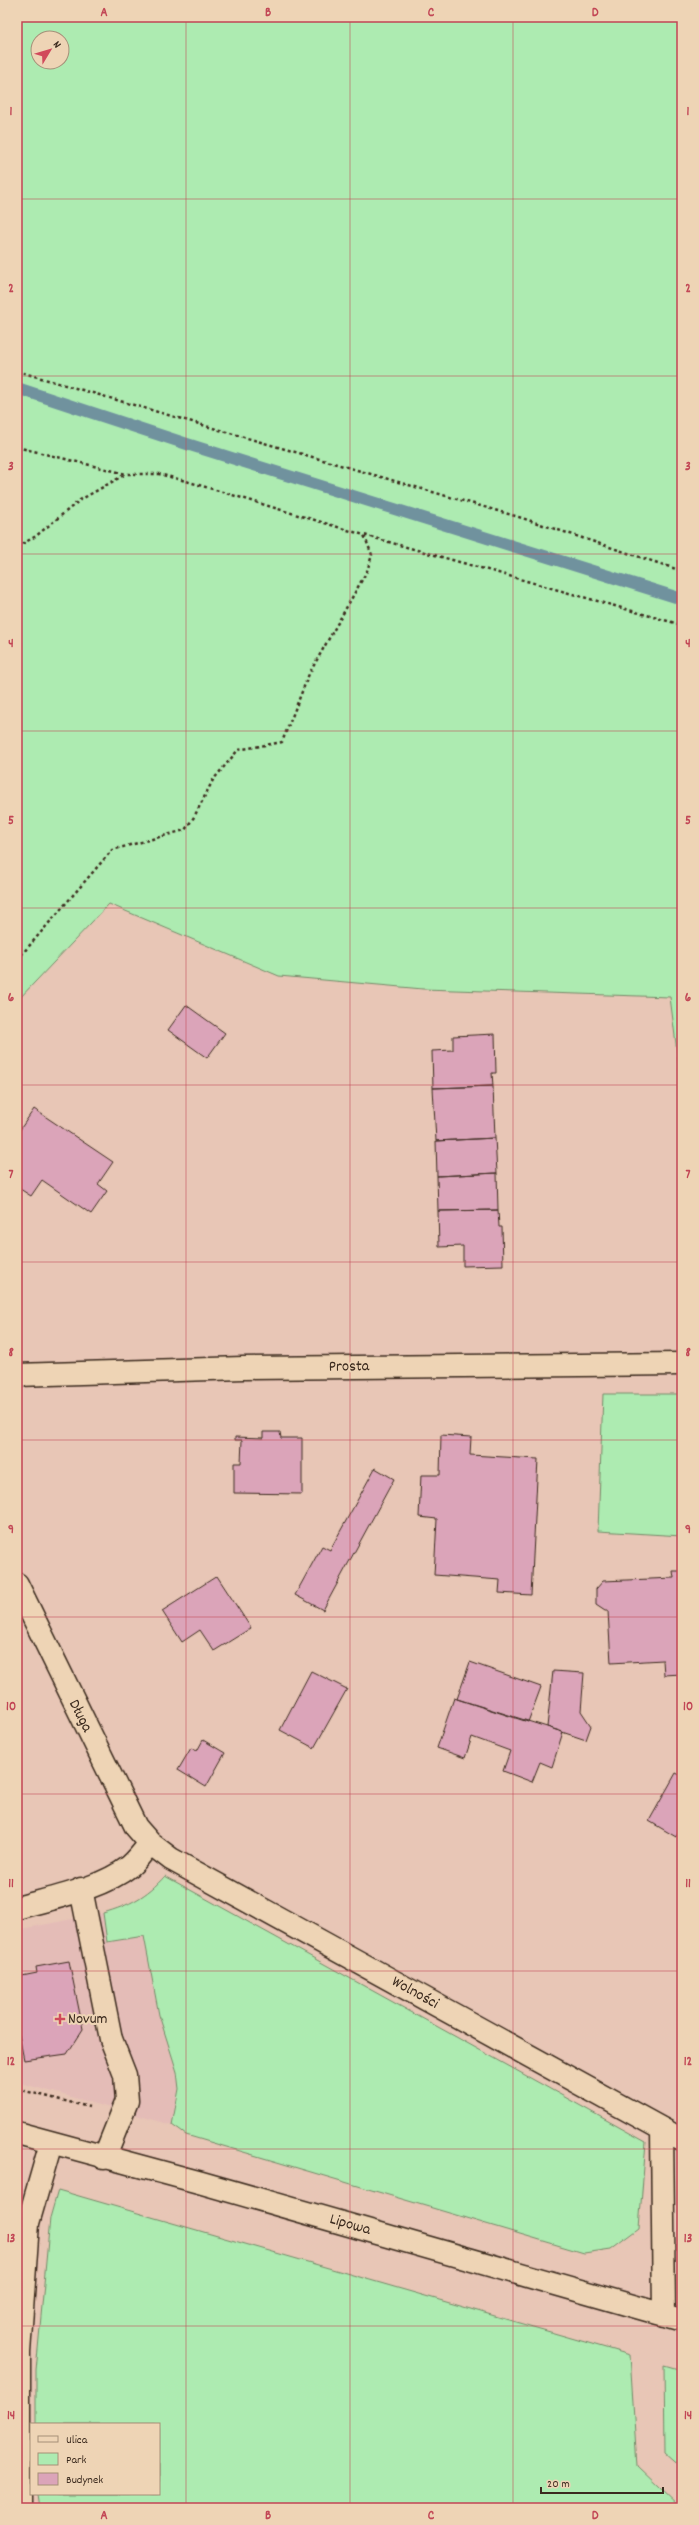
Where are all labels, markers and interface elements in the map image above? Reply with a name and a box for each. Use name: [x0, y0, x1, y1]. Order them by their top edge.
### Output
text: A: [100, 4, 108, 23]
text: B: [265, 4, 271, 23]
text: C: [428, 4, 435, 23]
text: D: [592, 4, 599, 23]
north arrow: [30, 30, 70, 70]
text: N: [48, 38, 65, 53]
text: 1: [10, 103, 13, 122]
text: 1: [687, 103, 690, 122]
text: 2: [8, 280, 14, 299]
text: 2: [685, 280, 691, 299]
text: 3: [8, 458, 14, 477]
text: 3: [685, 458, 691, 477]
text: 4: [8, 635, 14, 654]
text: 4: [685, 635, 691, 654]
text: 5: [8, 812, 14, 831]
text: 5: [685, 812, 691, 831]
text: 6: [8, 989, 15, 1008]
text: 6: [685, 989, 692, 1008]
text: 7: [9, 1166, 14, 1185]
text: 7: [686, 1166, 691, 1185]
text: 8: [8, 1344, 14, 1363]
text: 8: [685, 1344, 691, 1363]
street label: Prosta: [329, 1355, 370, 1379]
text: 9: [8, 1521, 14, 1540]
text: 9: [685, 1521, 691, 1540]
street label: Długa: [62, 1696, 98, 1737]
text: 10: [6, 1698, 16, 1717]
text: 10: [683, 1698, 693, 1717]
text: 11: [8, 1875, 14, 1894]
text: 11: [685, 1875, 691, 1894]
street label: Wolności: [387, 1971, 443, 2015]
place label: Novum: [68, 2008, 108, 2031]
marker: Novum: [55, 2014, 65, 2024]
text: 12: [7, 2053, 16, 2072]
text: 12: [684, 2053, 693, 2072]
street label: Lipowa: [327, 2208, 374, 2242]
text: 13: [7, 2230, 16, 2249]
text: 13: [684, 2230, 693, 2249]
text: 14: [7, 2407, 15, 2426]
text: 14: [684, 2407, 692, 2426]
legend: [30, 2423, 160, 2495]
text: Ulica: [66, 2432, 88, 2449]
text: Park: [66, 2452, 87, 2469]
scale bar: [541, 2469, 663, 2495]
text: Budynek: [66, 2472, 103, 2489]
text: 20 m: [547, 2476, 570, 2493]
text: A: [100, 2507, 108, 2525]
text: B: [265, 2507, 271, 2525]
text: C: [428, 2507, 435, 2525]
text: D: [592, 2507, 599, 2525]

